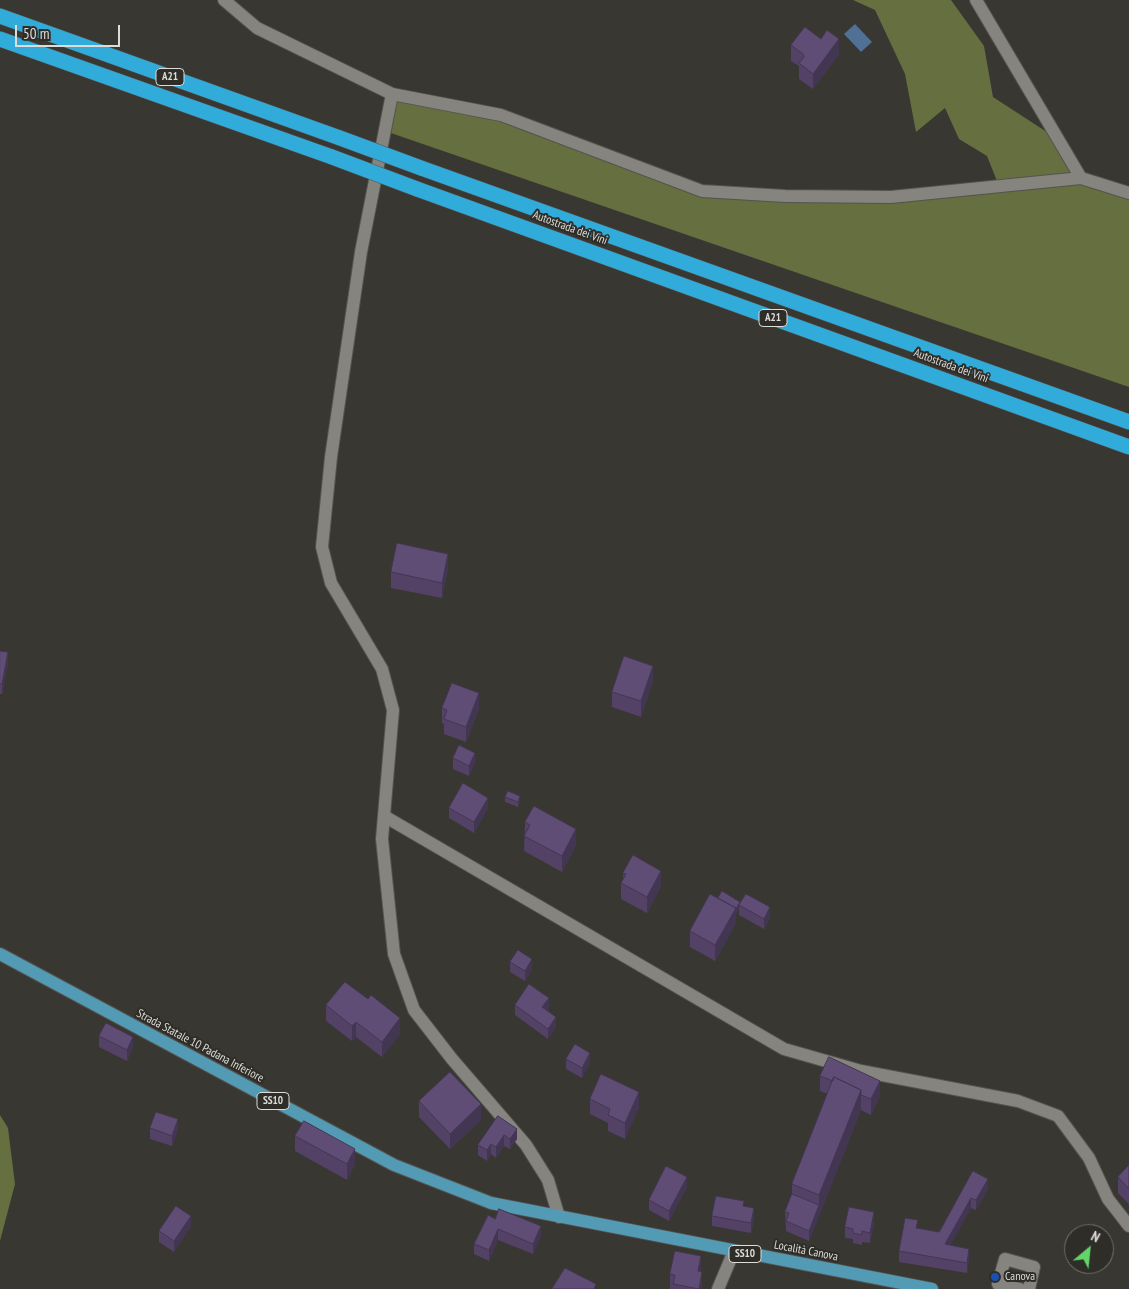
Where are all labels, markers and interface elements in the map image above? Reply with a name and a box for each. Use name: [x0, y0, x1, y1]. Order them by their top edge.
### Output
scale bar: [18, 15, 122, 47]
text: 50 m: [23, 24, 49, 43]
road number: A21: [156, 68, 184, 86]
street label: Autostrada dei Vini: [531, 208, 609, 248]
road number: A21: [759, 310, 787, 326]
street label: Autostrada dei Vini: [912, 346, 990, 386]
street label: Strada Statale 10 Padana Inferiore: [134, 1006, 266, 1086]
road number: SS10: [257, 1092, 289, 1110]
north arrow: [1064, 1224, 1114, 1274]
text: N: [1088, 1227, 1103, 1246]
street label: Località Canova: [773, 1238, 839, 1264]
road number: SS10: [729, 1246, 761, 1262]
place label: Canova: [1005, 1270, 1035, 1284]
marker: Canova: [989, 1271, 1001, 1283]

